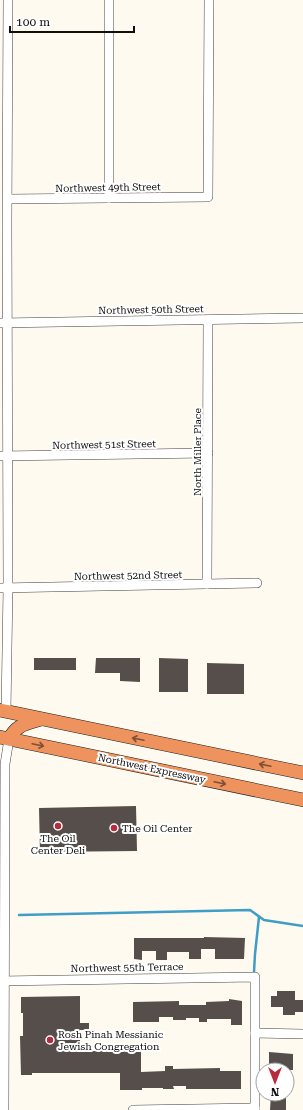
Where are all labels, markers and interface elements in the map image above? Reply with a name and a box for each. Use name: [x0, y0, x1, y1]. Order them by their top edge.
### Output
scale bar: [10, 8, 134, 34]
text: 100 m: [16, 15, 50, 29]
street label: Northwest 49th Street: [55, 181, 161, 194]
street label: Northwest 50th Street: [98, 303, 204, 316]
street label: North Miller Place: [192, 408, 203, 496]
street label: Northwest 51st Street: [52, 438, 156, 451]
street label: Northwest 52nd Street: [74, 569, 182, 582]
one-way arrow: [131, 734, 144, 742]
one-way arrow: [31, 741, 44, 749]
street label: Northwest Expressway: [97, 752, 207, 785]
one-way arrow: [259, 761, 272, 769]
one-way arrow: [213, 779, 226, 787]
marker: The Oil Center Deli: [53, 821, 63, 831]
marker: The Oil Center: [109, 823, 119, 833]
place label: The Oil Center: [122, 823, 192, 834]
place label: The Oil Center Deli: [31, 833, 85, 856]
street label: Northwest 55th Terrace: [70, 961, 184, 974]
place label: Rosh Pinah Messianic Jewish Congregation: [58, 1029, 164, 1052]
marker: Rosh Pinah Messianic Jewish Congregation: [45, 1035, 55, 1045]
north arrow: [255, 1062, 295, 1102]
text: N: [270, 1085, 279, 1098]

